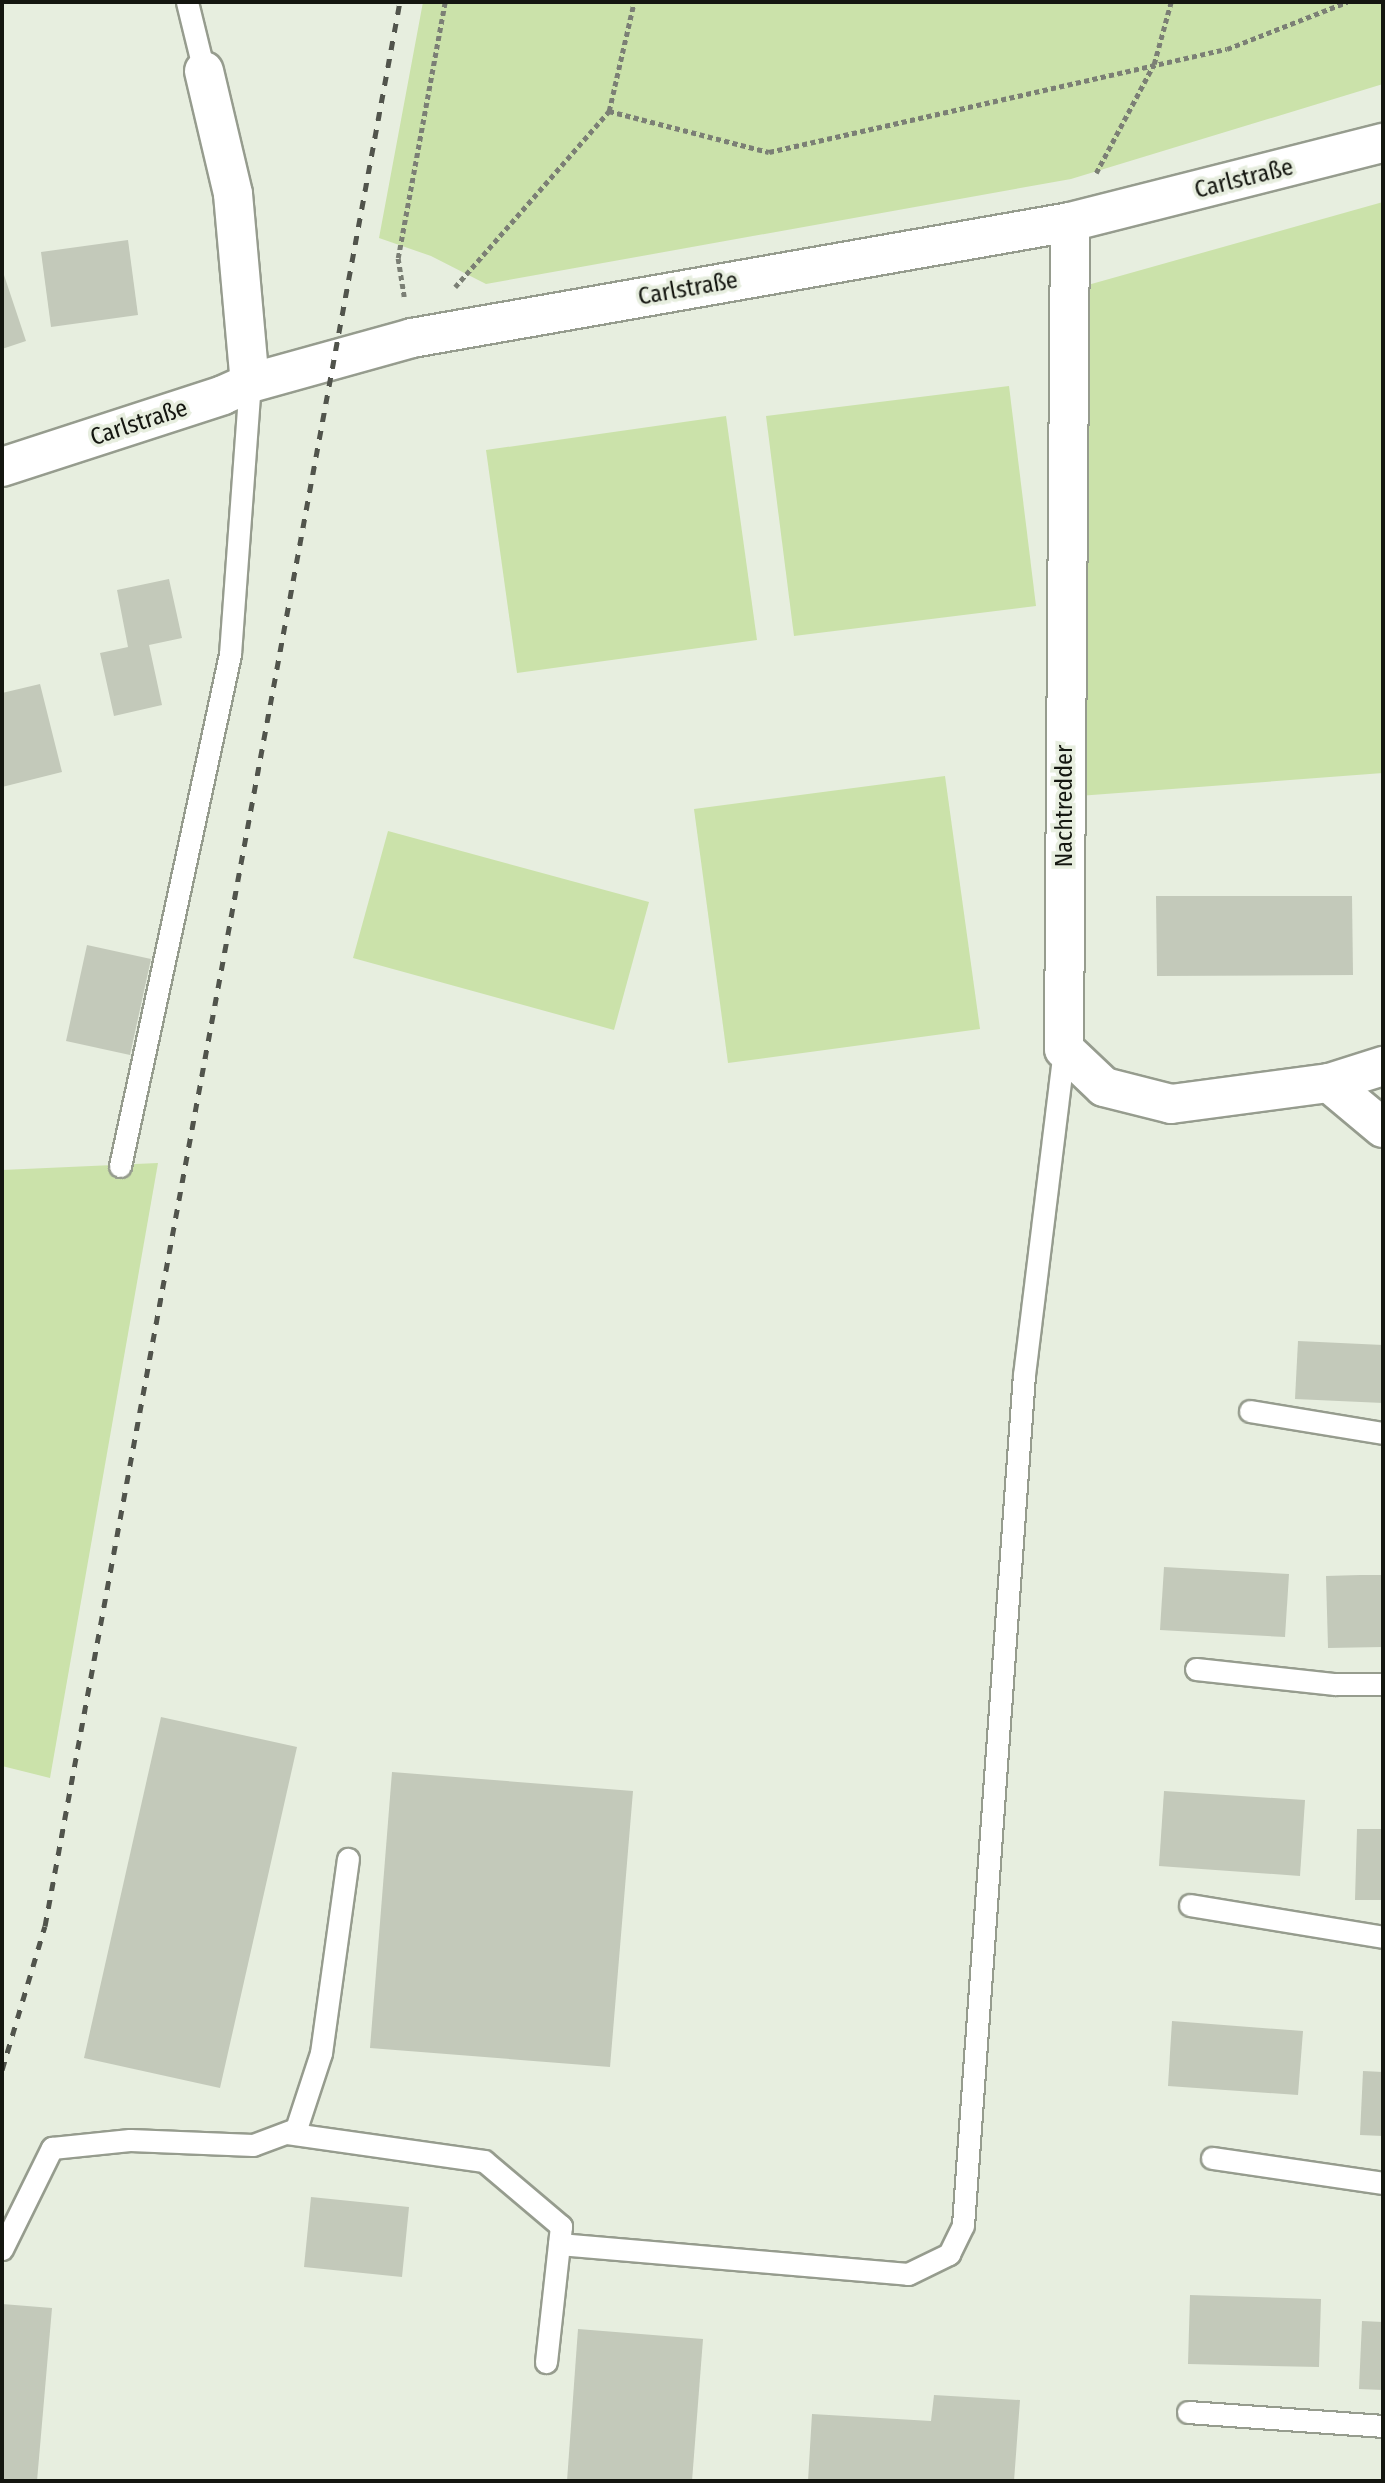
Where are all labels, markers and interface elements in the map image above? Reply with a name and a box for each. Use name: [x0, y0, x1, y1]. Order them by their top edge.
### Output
street label: Carlstraße: [1192, 153, 1296, 205]
street label: Carlstraße: [636, 266, 740, 312]
street label: Carlstraße: [87, 394, 191, 452]
street label: Nachtredder: [1051, 745, 1079, 867]

